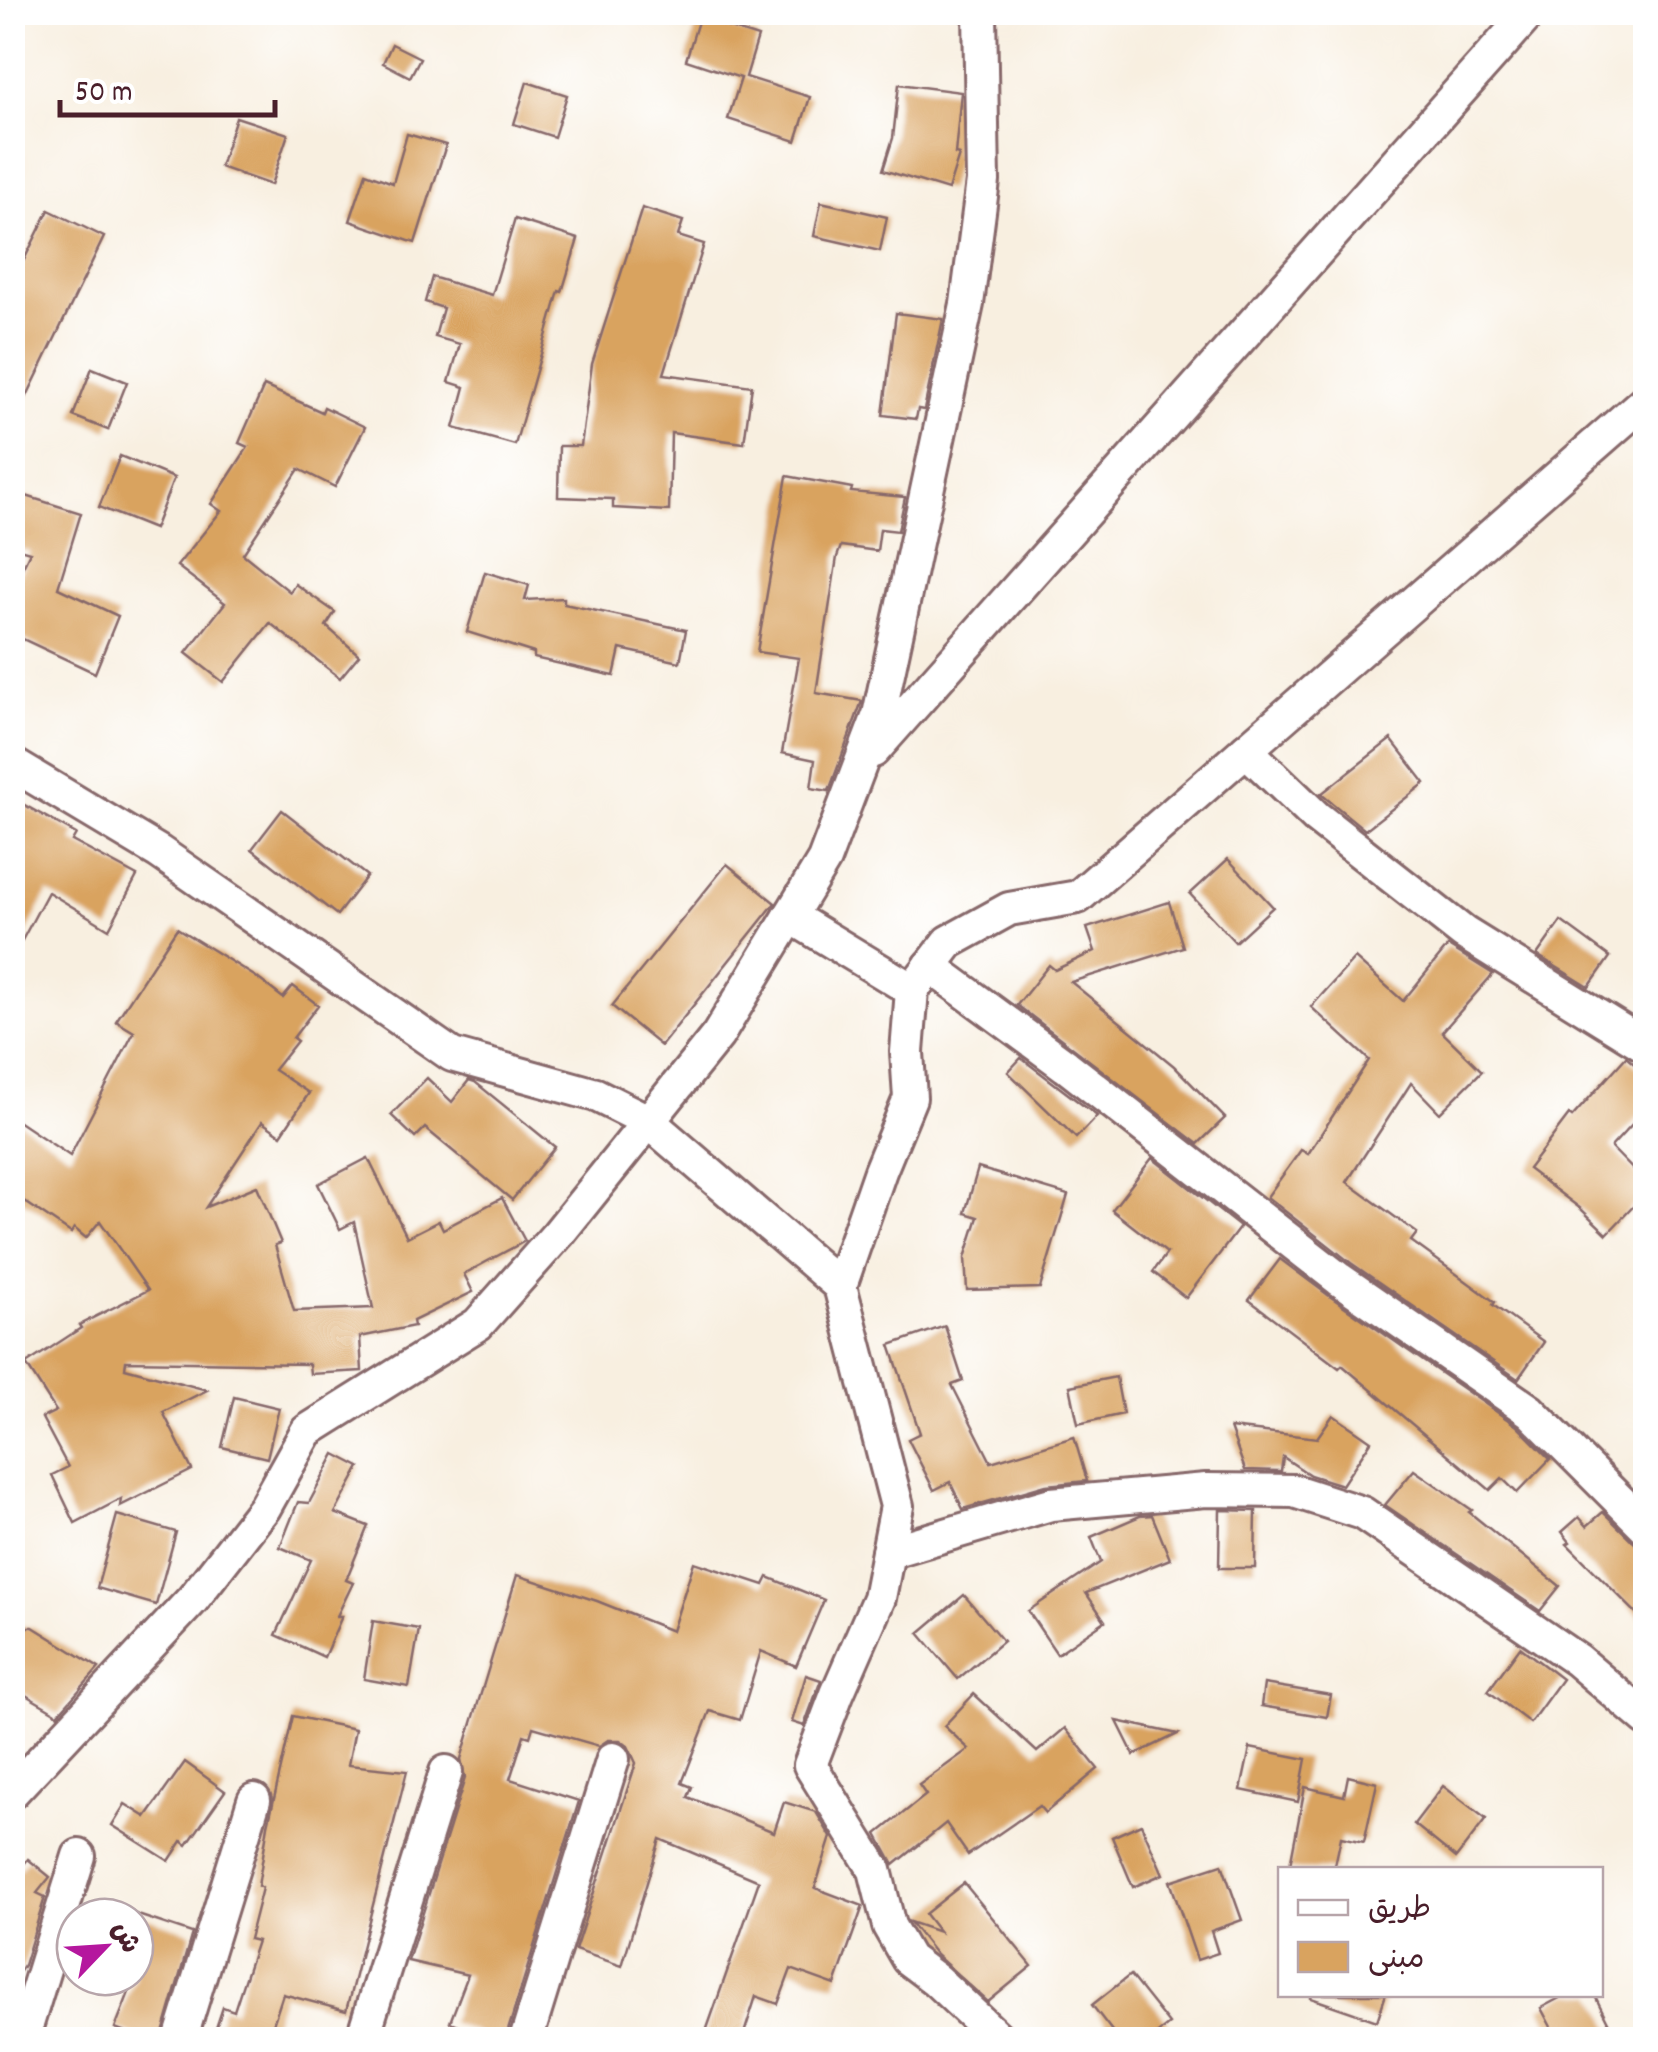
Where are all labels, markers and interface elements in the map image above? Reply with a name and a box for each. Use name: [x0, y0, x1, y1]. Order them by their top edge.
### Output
scale bar: [60, 55, 275, 117]
text: 50 m: [75, 73, 133, 116]
legend: [1278, 1867, 1603, 1997]
text: طريق: [1368, 1890, 1431, 1933]
north arrow: [55, 1897, 155, 1997]
text: ش: [98, 1916, 148, 1961]
text: مبنى: [1368, 1940, 1424, 1983]

